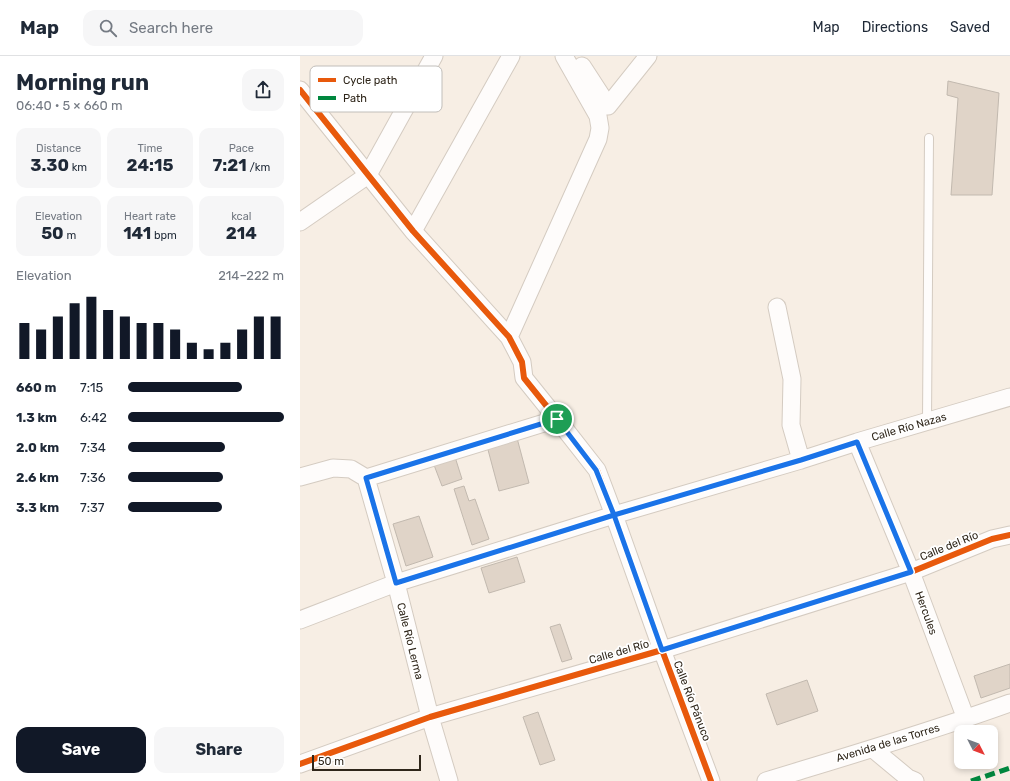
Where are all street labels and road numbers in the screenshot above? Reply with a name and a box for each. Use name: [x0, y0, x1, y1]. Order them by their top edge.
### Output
street label: Calle Río Nazas: [870, 410, 948, 444]
street label: Calle del Río: [918, 528, 980, 564]
street label: Hercules: [912, 590, 940, 637]
street label: Calle Río Lerma: [394, 601, 426, 681]
street label: Calle del Río: [587, 637, 651, 667]
street label: Calle Río Pánuco: [671, 659, 713, 743]
street label: Avenida de las Torres: [835, 721, 942, 765]

